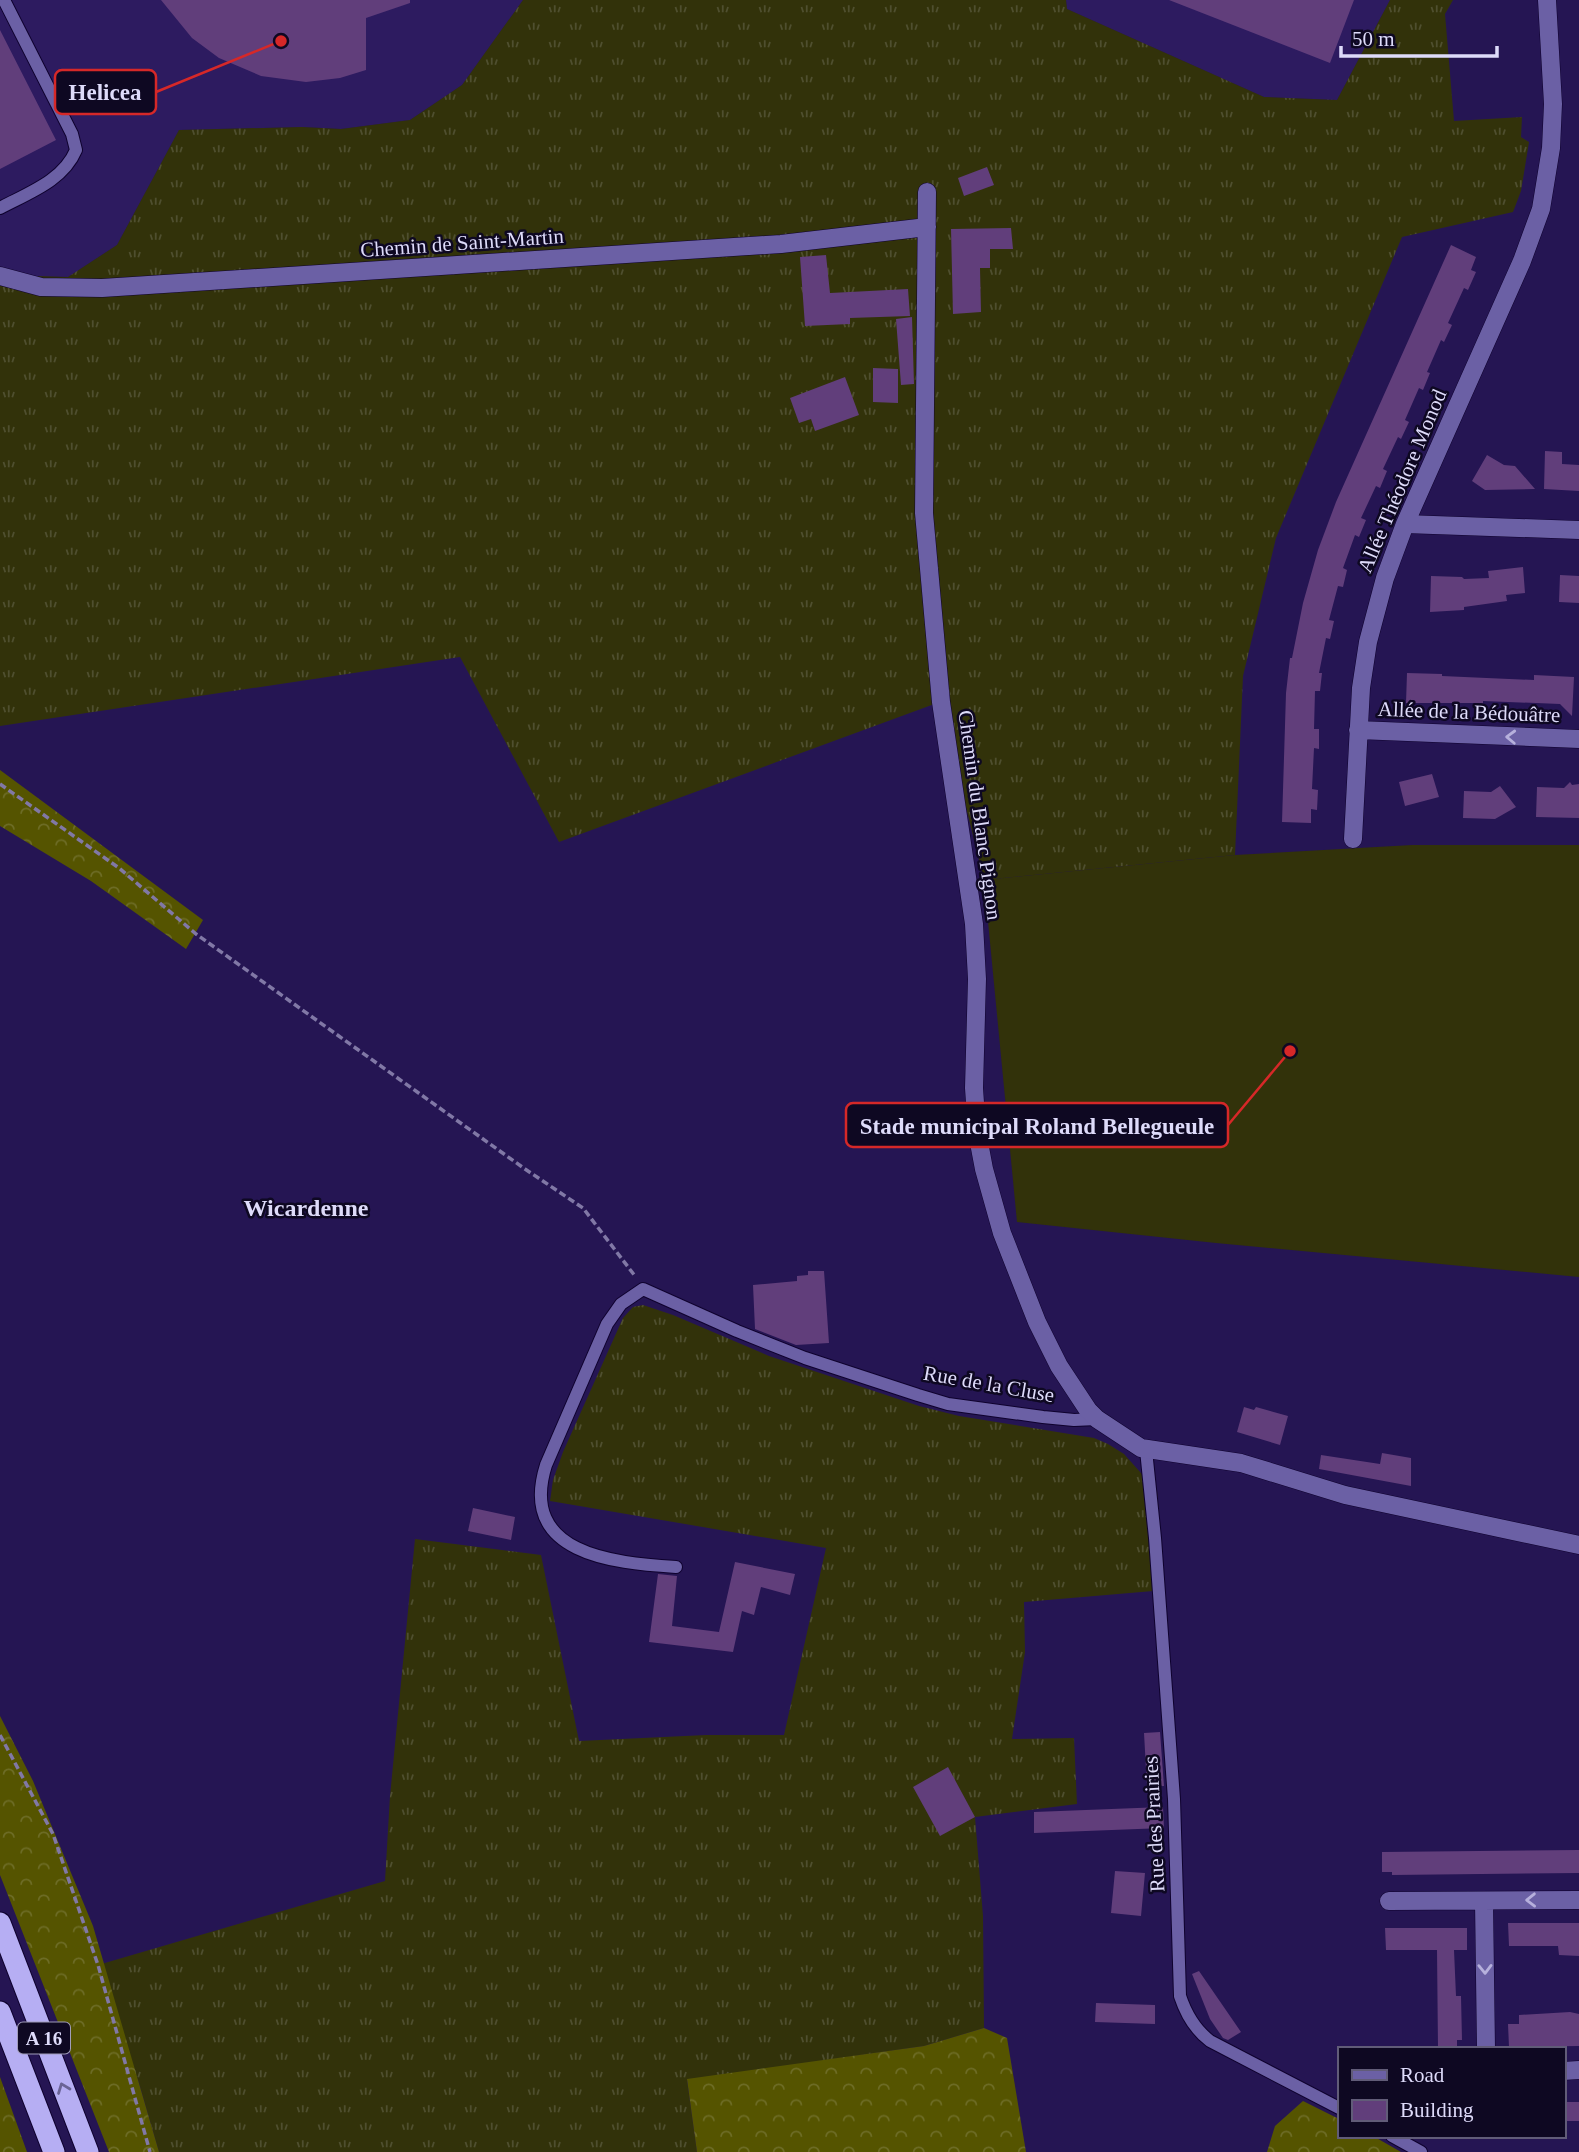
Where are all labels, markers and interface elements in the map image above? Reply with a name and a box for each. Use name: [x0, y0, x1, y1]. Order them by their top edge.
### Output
scale bar: [1341, 14, 1497, 58]
text: 50 m: [1352, 27, 1395, 51]
callout: Helicea: [55, 70, 156, 114]
text: Helicea: [69, 80, 142, 105]
street label: Chemin de Saint-Martin: [359, 224, 565, 262]
street label: Allée Théodore Monod: [1353, 385, 1452, 576]
street label: Allée de la Bédouâtre: [1377, 697, 1561, 727]
street label: Chemin du Blanc Pignon: [953, 708, 1007, 922]
one-way arrow: [1505, 729, 1516, 744]
callout: Stade municipal Roland Bellegueule: [846, 1103, 1228, 1147]
text: Stade municipal Roland Bellegueule: [860, 1114, 1214, 1139]
district label: Wicardenne: [244, 1195, 369, 1221]
street label: Rue de la Cluse: [922, 1361, 1056, 1407]
street label: Rue des Prairies: [1138, 1755, 1170, 1893]
one-way arrow: [1526, 1893, 1537, 1908]
one-way arrow: [1477, 1964, 1493, 1975]
road number: A 16: [18, 2022, 70, 2054]
legend: [1338, 2047, 1565, 2138]
text: Road: [1400, 2063, 1445, 2087]
one-way arrow: [58, 2083, 72, 2095]
text: Building: [1400, 2098, 1474, 2122]

